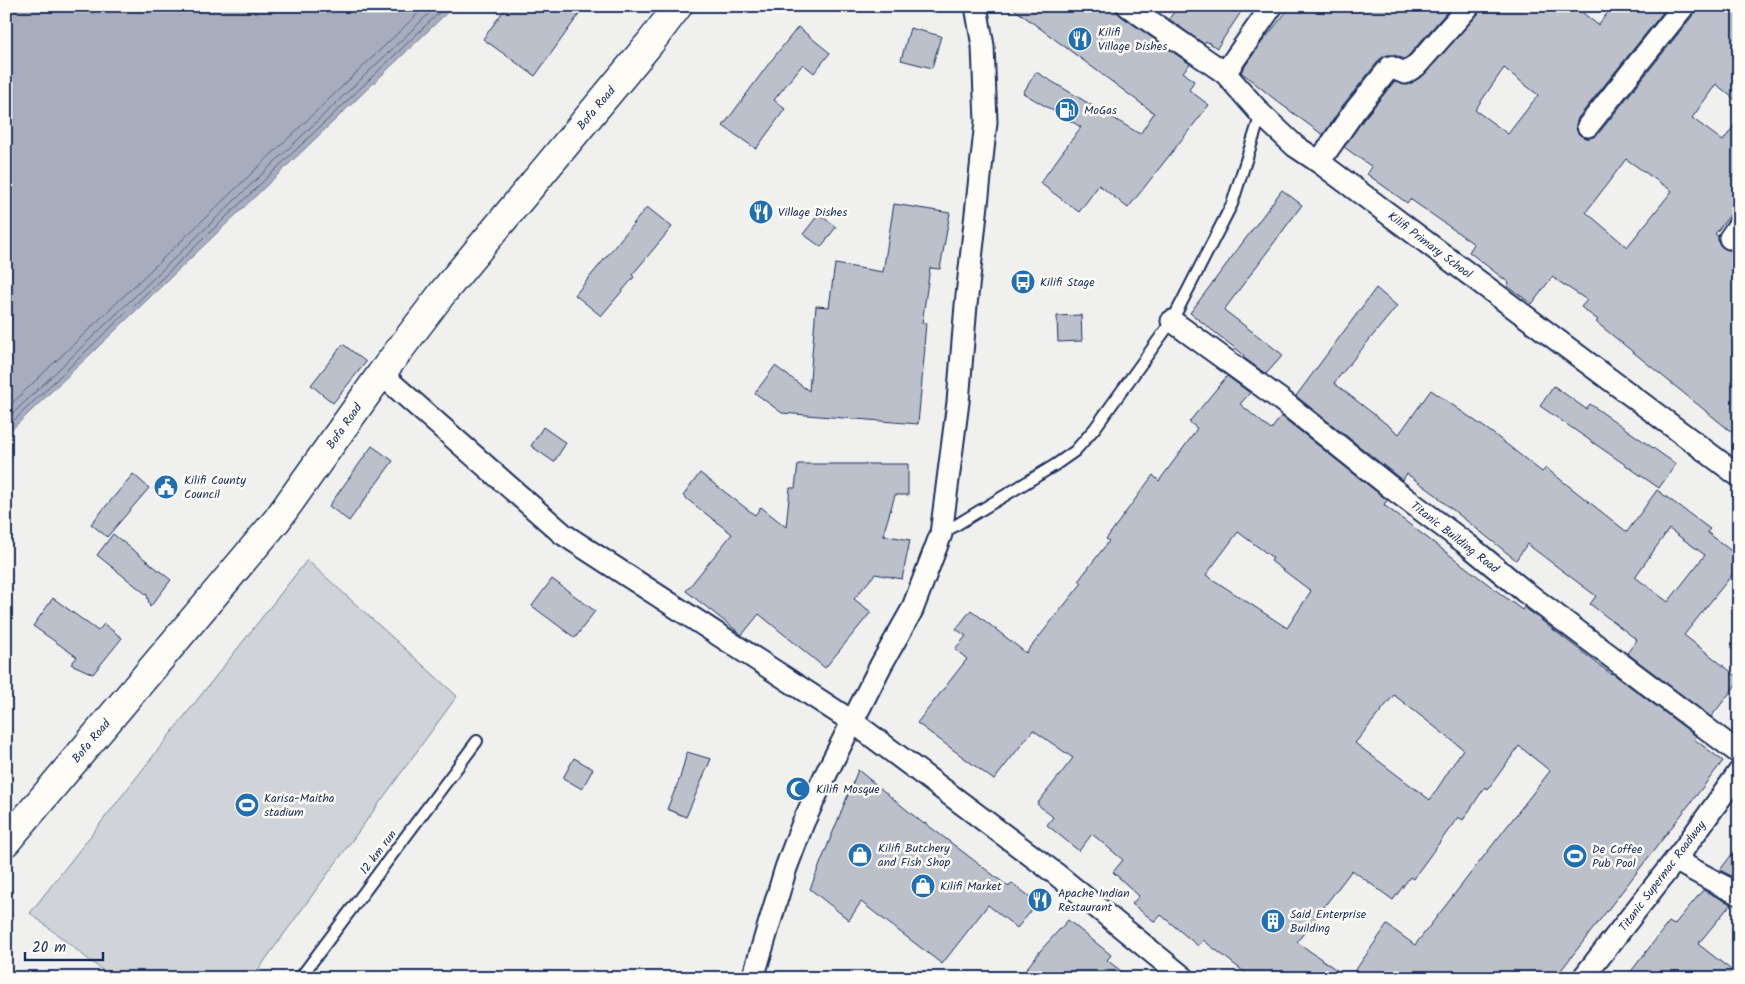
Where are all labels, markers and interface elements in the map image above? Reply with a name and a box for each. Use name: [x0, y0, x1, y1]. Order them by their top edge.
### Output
place label: Kilifi Village Dishes: [1098, 23, 1167, 56]
restaurant icon: Kilifi Village Dishes: [1067, 26, 1093, 52]
street label: Bofa Road: [572, 81, 621, 134]
fuel station icon: MoGas: [1054, 97, 1080, 123]
place label: MoGas: [1084, 101, 1117, 120]
restaurant icon: Village Dishes: [748, 199, 774, 225]
place label: Village Dishes: [778, 203, 847, 222]
street label: Kilifi Primary School: [1383, 207, 1476, 284]
bus stop icon: Kilifi Stage: [1010, 269, 1036, 295]
place label: Kilifi Stage: [1040, 273, 1095, 292]
street label: Bofa Road: [322, 399, 368, 453]
place label: Kilifi County Council: [184, 471, 246, 504]
public building icon: Kilifi County Council: [153, 474, 179, 500]
street label: Titanic Building Road: [1406, 497, 1504, 579]
street label: Bofa Road: [67, 714, 116, 767]
mosque icon: Kilifi Mosque: [785, 776, 811, 802]
place label: Kilifi Mosque: [816, 780, 880, 799]
place label: Karisa-Maitha stadium: [264, 789, 335, 822]
sports icon: Karisa-Maitha stadium: [234, 792, 260, 818]
street label: Titanic Supermac Roadway: [1614, 816, 1711, 936]
street label: 12 km run: [355, 826, 402, 879]
place label: Kilifi Butchery and Fish Shop: [878, 839, 951, 872]
place label: De Coffee Pub Pool: [1592, 840, 1643, 873]
shop icon: Kilifi Butchery and Fish Shop: [847, 842, 873, 868]
sports icon: De Coffee Pub Pool: [1562, 843, 1588, 869]
shop icon: Kilifi Market: [910, 873, 936, 899]
place label: Kilifi Market: [940, 877, 1002, 896]
place label: Apache Indian Restaurant: [1058, 884, 1130, 917]
restaurant icon: Apache Indian Restaurant: [1027, 887, 1053, 913]
place label: Said Enterprise Building: [1290, 905, 1367, 938]
building icon: Said Enterprise Building: [1260, 908, 1286, 934]
scale bar: [25, 929, 102, 961]
text: 20 m: [32, 936, 66, 960]

